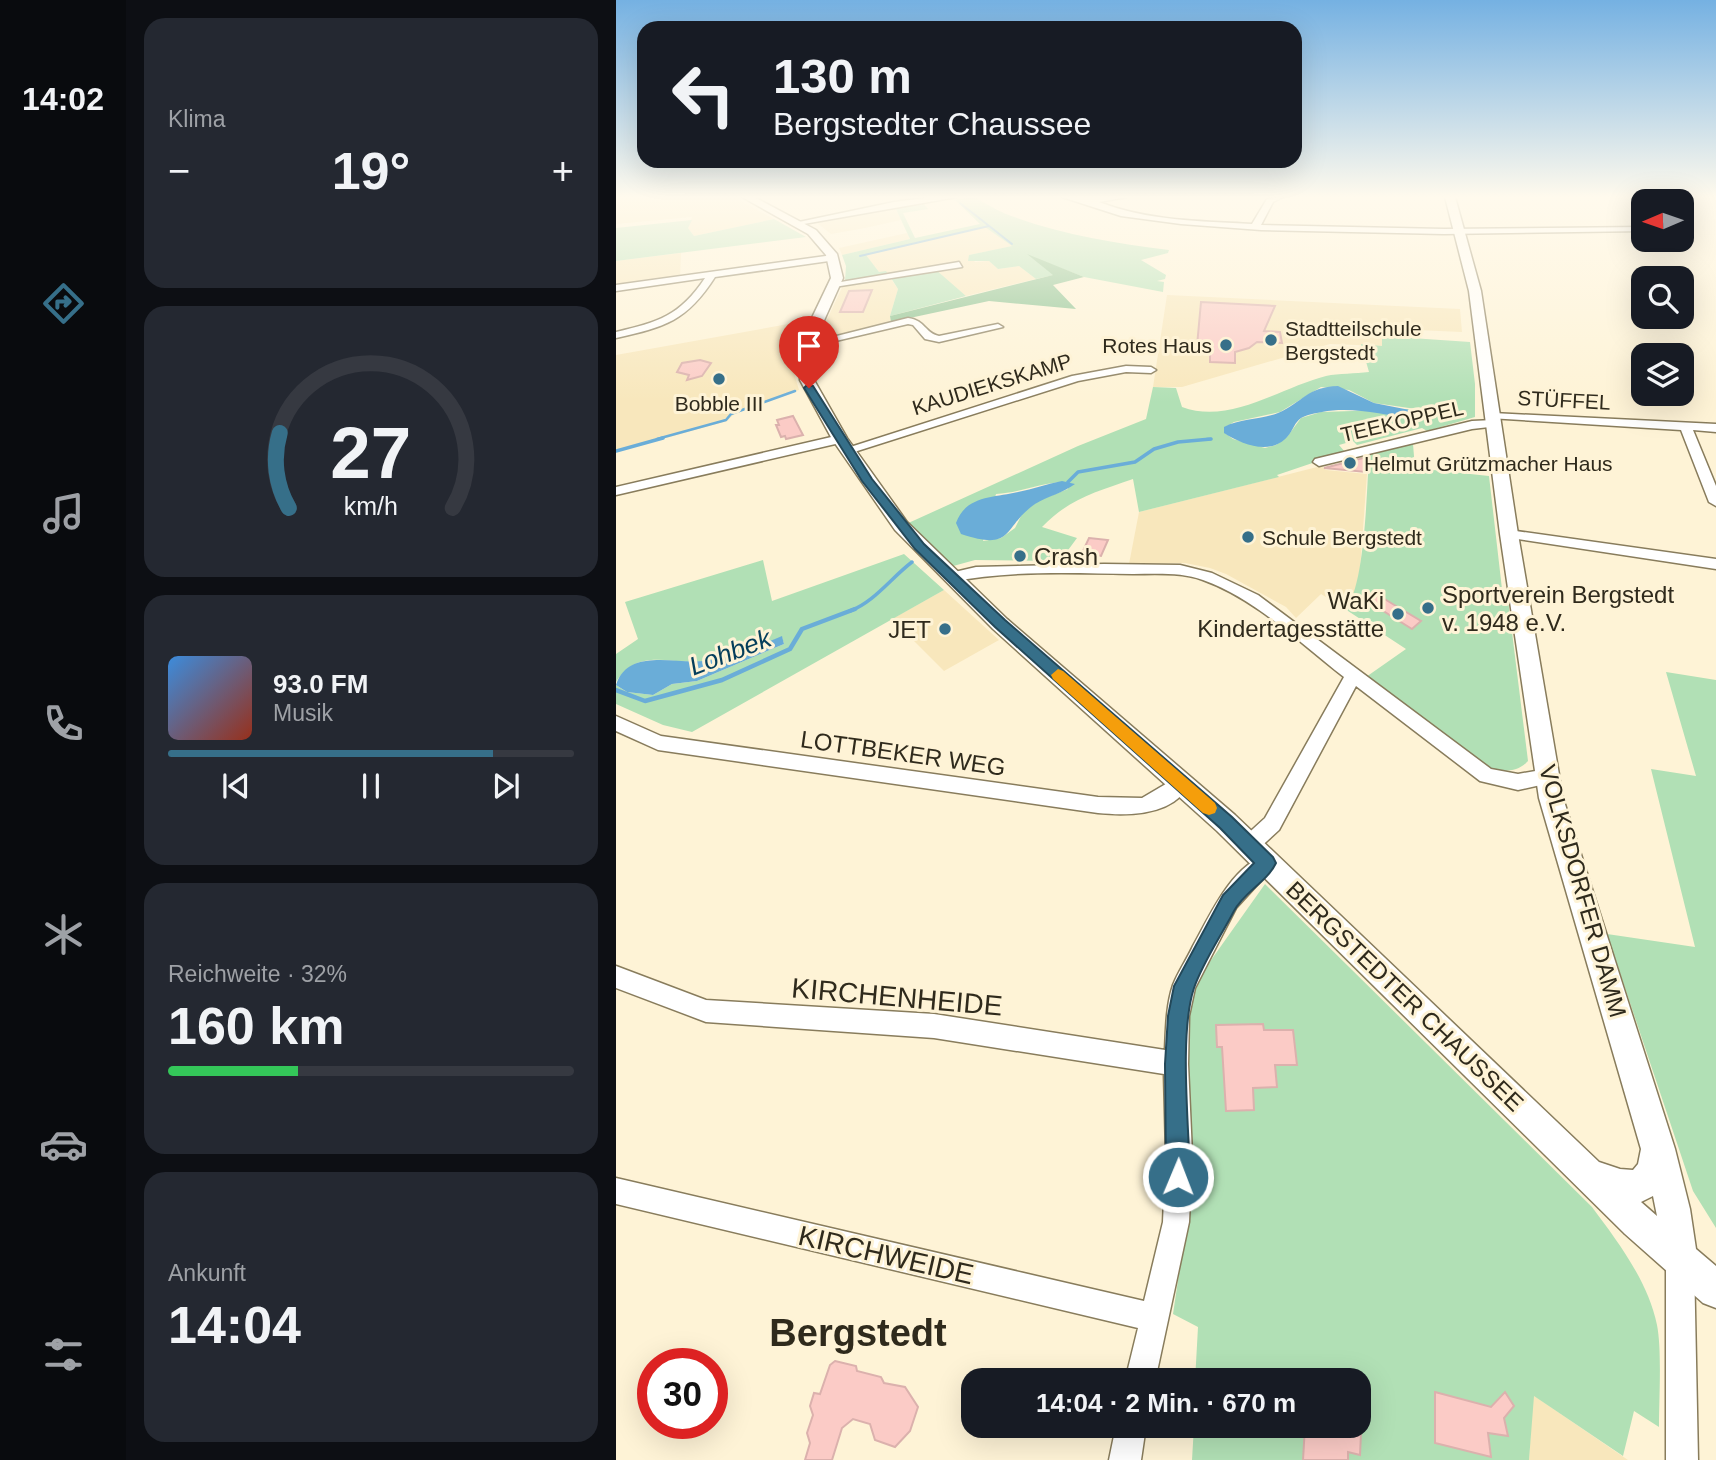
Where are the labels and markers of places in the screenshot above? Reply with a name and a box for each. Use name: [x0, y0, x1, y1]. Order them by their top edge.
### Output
pin: [779, 316, 839, 388]
place label: Stadtteilschule Bergstedt: [1285, 317, 1422, 364]
marker: Stadtteilschule Bergstedt: [1263, 332, 1279, 348]
place label: Rotes Haus: [1102, 334, 1212, 357]
marker: Rotes Haus: [1218, 337, 1234, 353]
marker: Bobble III: [711, 371, 727, 387]
place label: Bobble III: [675, 392, 763, 415]
place label: Helmut Grützmacher Haus: [1364, 452, 1613, 475]
marker: Helmut Grützmacher Haus: [1342, 455, 1358, 471]
place label: Schule Bergstedt: [1262, 526, 1422, 549]
marker: Schule Bergstedt: [1240, 529, 1256, 545]
place label: Crash: [1034, 543, 1098, 570]
marker: Crash: [1012, 548, 1028, 564]
place label: Sportverein Bergstedt v. 1948 e.V.: [1442, 581, 1674, 636]
place label: WaKi Kindertagesstätte: [1197, 587, 1384, 642]
marker: Sportverein Bergstedt v. 1948 e.V.: [1420, 600, 1436, 616]
marker: WaKi Kindertagesstätte: [1390, 606, 1406, 622]
place label: JET: [888, 616, 931, 643]
marker: JET: [937, 621, 953, 637]

